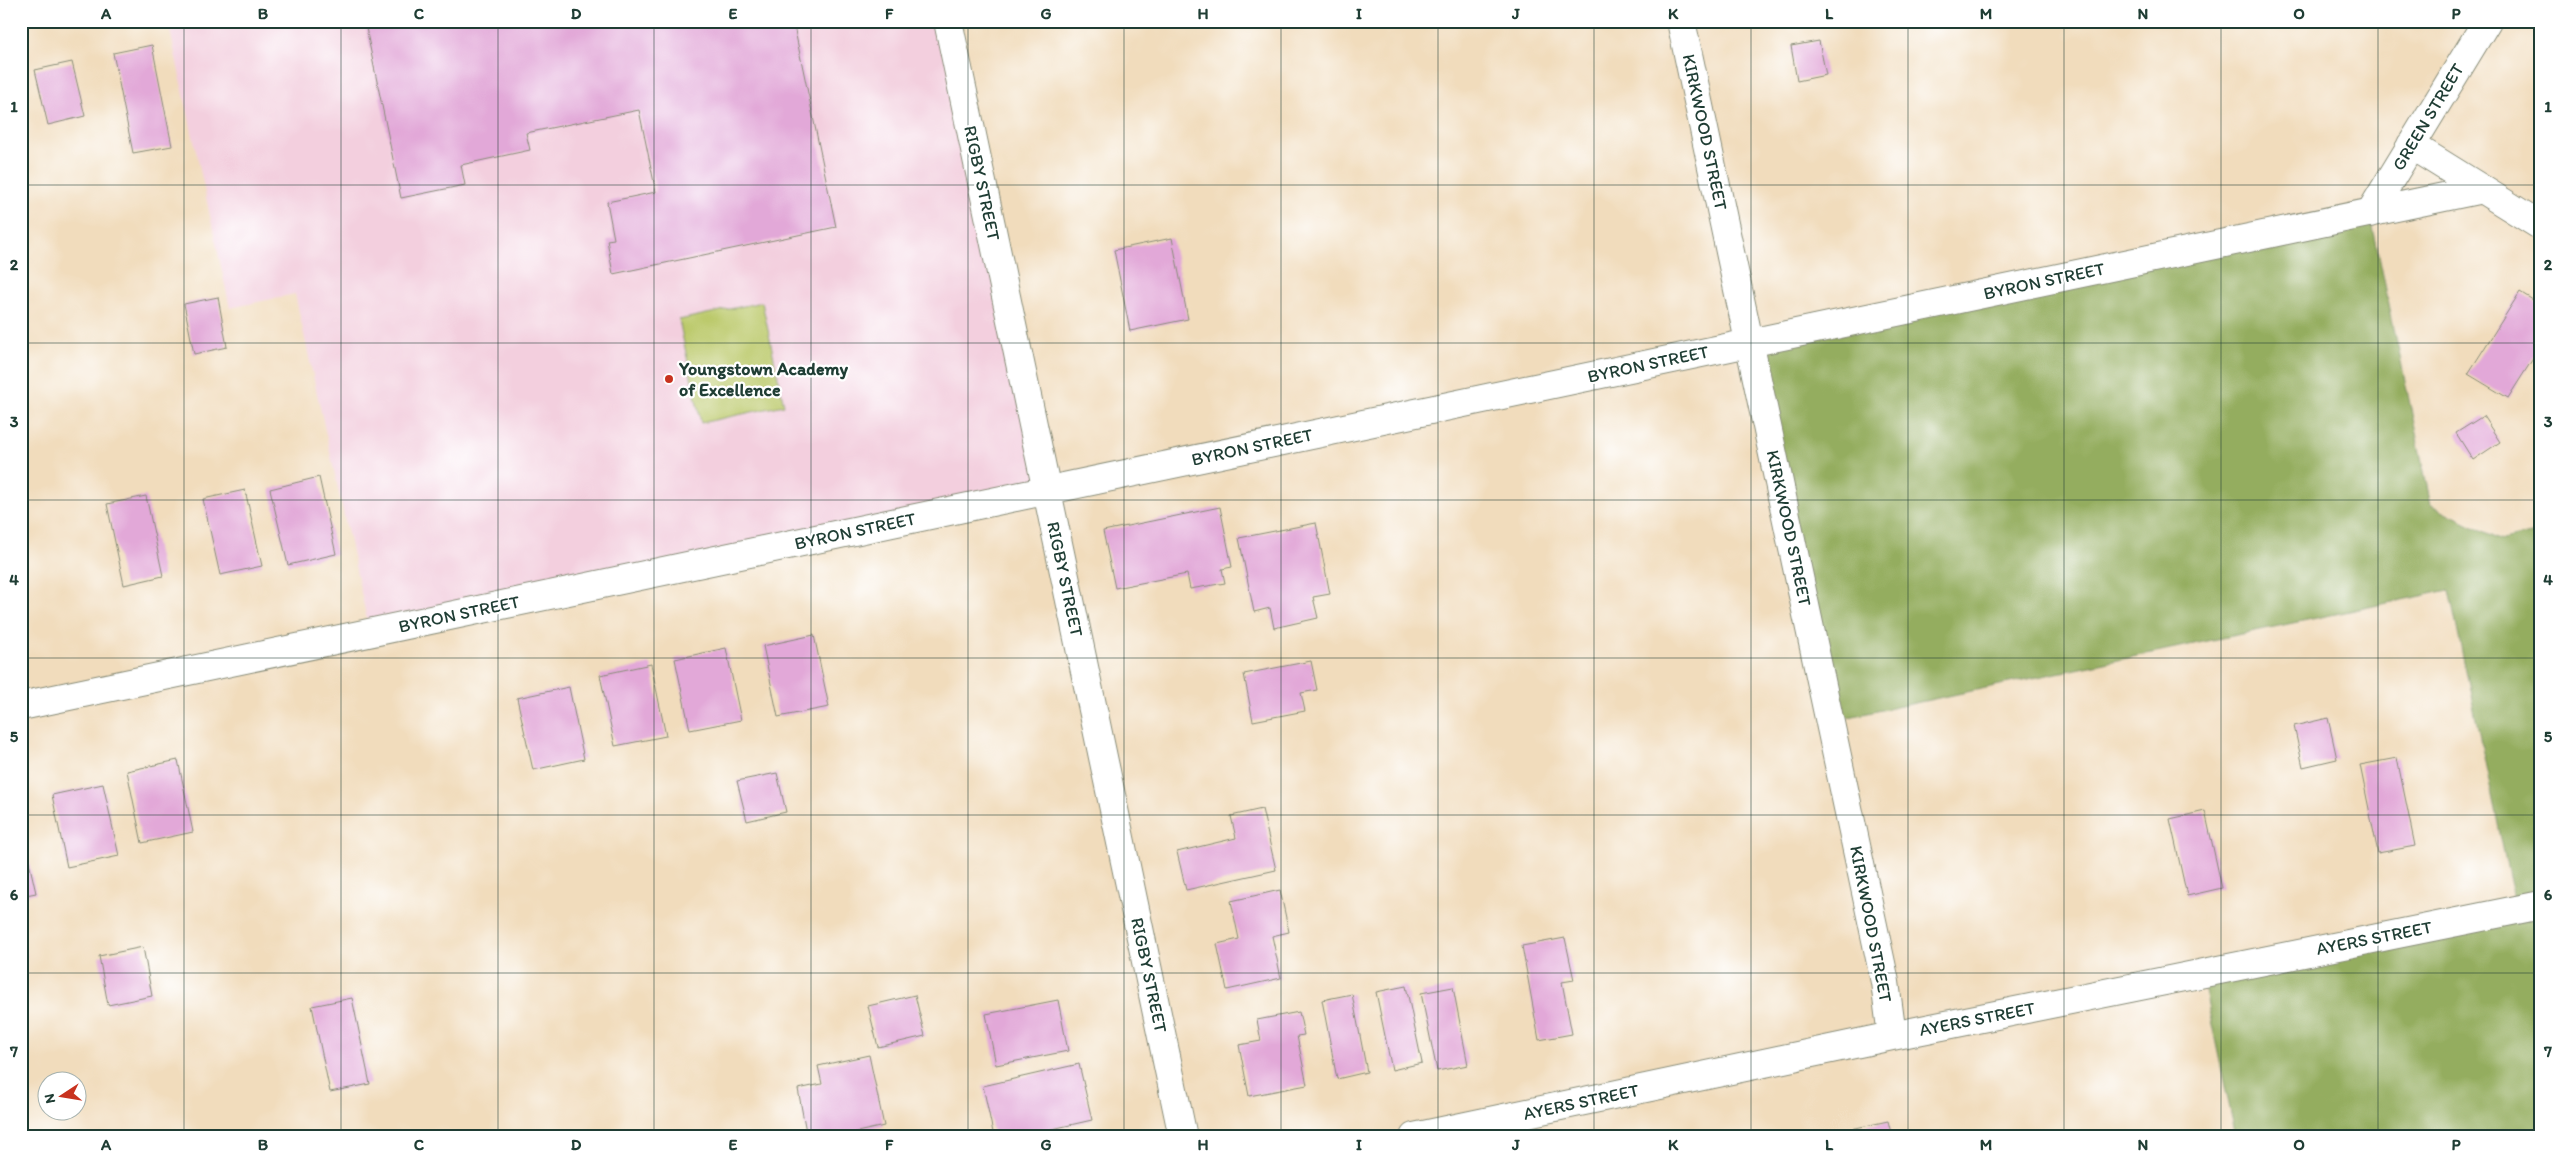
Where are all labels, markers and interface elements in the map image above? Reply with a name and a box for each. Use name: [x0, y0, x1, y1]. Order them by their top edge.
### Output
text: A: [100, 4, 112, 23]
text: B: [258, 4, 269, 23]
text: C: [414, 4, 425, 23]
text: D: [571, 4, 582, 23]
text: E: [729, 4, 738, 23]
text: F: [885, 4, 894, 23]
text: G: [1040, 4, 1052, 23]
text: H: [1197, 4, 1209, 23]
text: I: [1356, 4, 1362, 23]
text: J: [1511, 4, 1520, 23]
text: K: [1668, 4, 1679, 23]
text: L: [1825, 4, 1834, 23]
text: M: [1980, 4, 1992, 23]
text: N: [2138, 4, 2148, 23]
text: O: [2293, 4, 2305, 23]
text: P: [2451, 4, 2461, 23]
street label: KIRKWOOD STREET: [1678, 52, 1732, 212]
street label: GREEN STREET: [2387, 59, 2469, 175]
text: 1: [10, 97, 18, 116]
text: 1: [2544, 97, 2552, 116]
street label: RIGBY STREET: [959, 123, 1005, 243]
text: 2: [10, 255, 19, 274]
text: 2: [2544, 255, 2553, 274]
street label: BYRON STREET: [1981, 257, 2107, 305]
street label: BYRON STREET: [1585, 340, 1711, 388]
place label: Youngstown Academy of Excellence: [678, 358, 849, 401]
marker: Youngstown Academy of Excellence: [663, 373, 675, 385]
text: 3: [10, 412, 19, 431]
text: 3: [2544, 412, 2553, 431]
street label: BYRON STREET: [1189, 423, 1315, 471]
street label: KIRKWOOD STREET: [1762, 448, 1816, 608]
street label: BYRON STREET: [792, 507, 918, 555]
street label: RIGBY STREET: [1042, 519, 1088, 639]
text: 4: [9, 570, 19, 589]
text: 4: [2543, 570, 2553, 589]
street label: BYRON STREET: [396, 590, 522, 638]
text: 5: [10, 727, 19, 746]
text: 5: [2544, 727, 2553, 746]
street label: KIRKWOOD STREET: [1845, 844, 1897, 1004]
text: 6: [10, 885, 19, 904]
text: 6: [2544, 885, 2553, 904]
street label: RIGBY STREET: [1126, 915, 1172, 1035]
street label: AYERS STREET: [2314, 916, 2434, 960]
street label: AYERS STREET: [1917, 997, 2037, 1041]
text: 7: [9, 1042, 18, 1061]
text: 7: [2543, 1042, 2552, 1061]
north arrow: [38, 1070, 88, 1120]
street label: AYERS STREET: [1521, 1079, 1641, 1125]
text: N: [40, 1092, 59, 1105]
text: A: [100, 1135, 112, 1154]
text: B: [258, 1135, 269, 1154]
text: C: [414, 1135, 425, 1154]
text: D: [571, 1135, 582, 1154]
text: E: [729, 1135, 738, 1154]
text: F: [885, 1135, 894, 1154]
text: G: [1040, 1135, 1052, 1154]
text: H: [1197, 1135, 1209, 1154]
text: I: [1356, 1135, 1362, 1154]
text: J: [1511, 1135, 1520, 1154]
text: K: [1668, 1135, 1679, 1154]
text: L: [1825, 1135, 1834, 1154]
text: M: [1980, 1135, 1992, 1154]
text: N: [2138, 1135, 2148, 1154]
text: O: [2293, 1135, 2305, 1154]
text: P: [2451, 1135, 2461, 1154]

